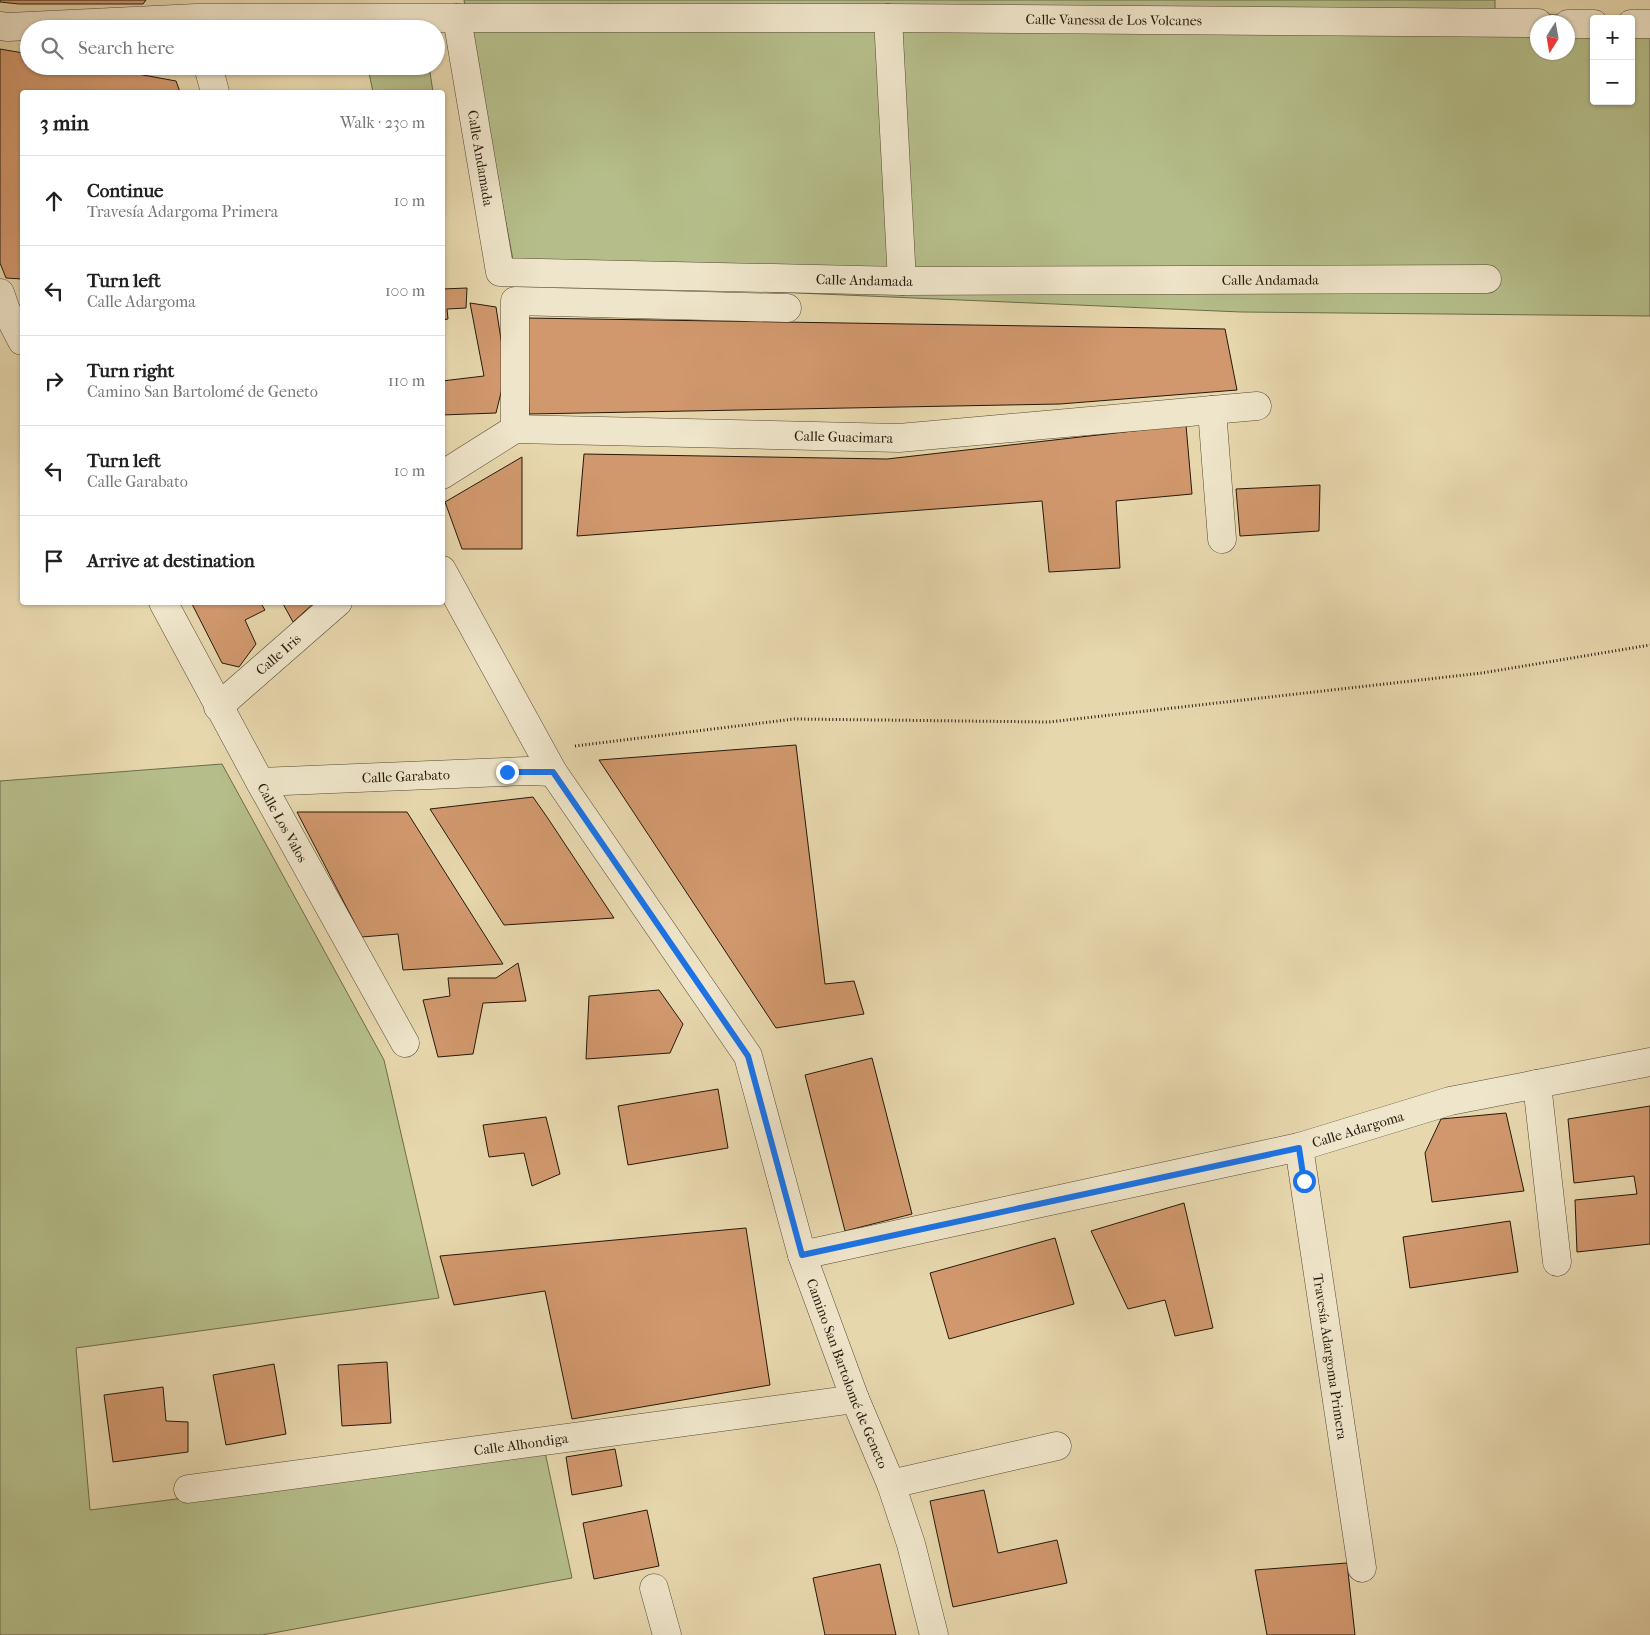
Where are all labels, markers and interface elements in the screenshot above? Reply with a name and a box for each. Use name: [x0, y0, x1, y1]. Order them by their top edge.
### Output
street label: Calle Vanessa de Los Volcanes: [1025, 11, 1202, 29]
north arrow: [1530, 15, 1575, 60]
map controls: [1590, 15, 1635, 105]
button: +: [1590, 15, 1635, 60]
search box: [20, 20, 445, 75]
icon: search: [38, 34, 66, 62]
text: Search here: [78, 37, 174, 59]
button: −: [1590, 60, 1635, 105]
street label: Calle Andamada: [464, 109, 497, 208]
text: 3 min: [40, 111, 89, 135]
text: Walk · 230 m: [340, 113, 425, 132]
text: Continue: [87, 180, 163, 202]
icon: ahead: [40, 187, 68, 215]
text: 10 m: [394, 191, 425, 210]
text: Travesía Adargoma Primera: [87, 202, 278, 221]
text: Turn left: [87, 270, 161, 292]
street label: Calle Andamada: [816, 271, 913, 290]
street label: Calle Andamada: [1222, 272, 1319, 289]
icon: left: [40, 277, 68, 305]
text: 100 m: [385, 281, 425, 300]
text: Calle Adargoma: [87, 292, 196, 311]
text: Turn right: [87, 360, 174, 382]
icon: right: [40, 367, 68, 395]
text: 110 m: [388, 371, 425, 390]
text: Camino San Bartolomé de Geneto: [87, 382, 318, 401]
street label: Calle Guacimara: [794, 428, 894, 447]
text: Turn left: [87, 450, 161, 472]
icon: left: [40, 457, 68, 485]
text: 10 m: [394, 461, 425, 480]
text: Calle Garabato: [87, 472, 188, 491]
icon: arrive: [40, 547, 68, 575]
text: Arrive at destination: [87, 550, 255, 572]
street label: Calle Iris: [253, 630, 305, 679]
route end: [496, 761, 519, 784]
street label: Calle Garabato: [361, 766, 450, 787]
street label: Calle Los Valos: [253, 780, 311, 866]
street label: Calle Adargoma: [1310, 1107, 1406, 1152]
route start: [1293, 1170, 1316, 1193]
street label: Travesía Adargoma Primera: [1309, 1273, 1351, 1441]
street label: Camino San Bartolomé de Geneto: [802, 1276, 891, 1471]
street label: Calle Alhondiga: [473, 1430, 570, 1459]

